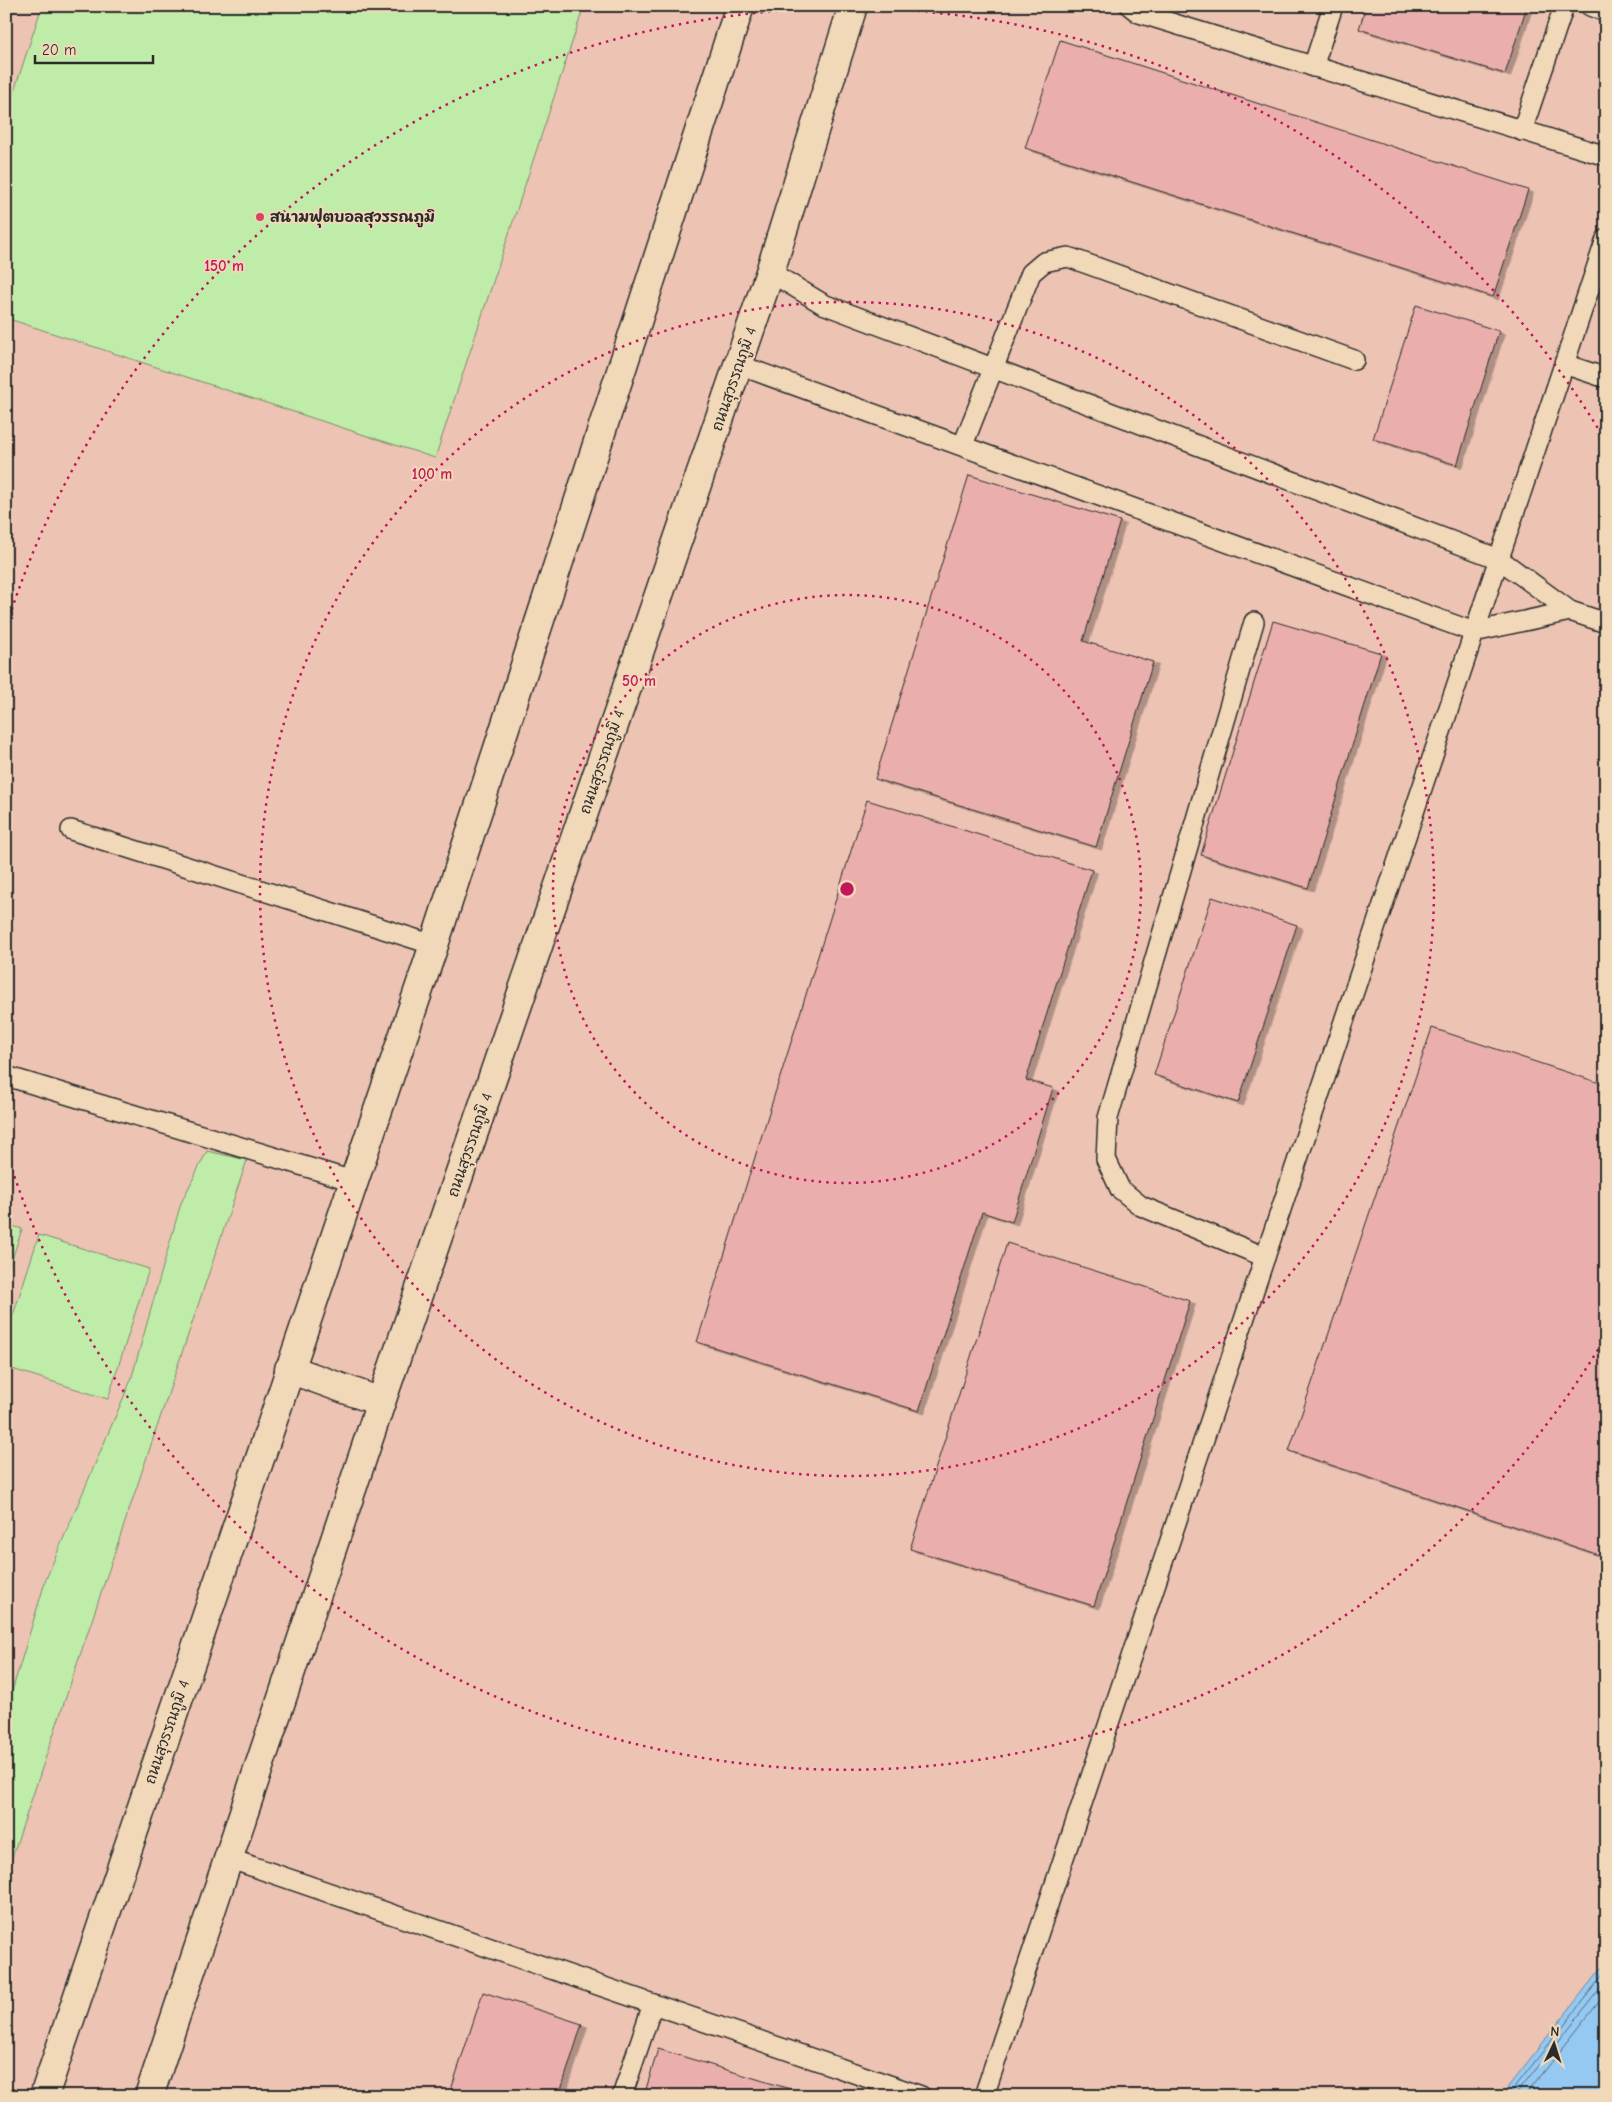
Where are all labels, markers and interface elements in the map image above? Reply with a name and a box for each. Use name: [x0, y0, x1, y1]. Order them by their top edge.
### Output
scale bar: [35, 32, 152, 64]
text: 20 m: [42, 41, 76, 59]
place label: สนามฟุตบอลสุวรรณภูมิ: [270, 208, 435, 228]
marker: สนามฟุตบอลสุวรรณภูมิ: [254, 211, 266, 223]
text: 150 m: [204, 257, 244, 275]
street label: ถนนสุวรรณภูมิ 4: [708, 325, 762, 434]
text: 100 m: [412, 465, 452, 483]
text: 50 m: [622, 672, 656, 690]
street label: ถนนสุวรรณภูมิ 4: [576, 708, 630, 817]
centre of rings: [838, 880, 856, 898]
street label: ถนนสุวรรณภูมิ 4: [444, 1091, 498, 1200]
street label: ถนนสุวรรณภูมิ 4: [141, 1678, 195, 1787]
north arrow: [1530, 2020, 1580, 2070]
text: N: [1550, 2023, 1560, 2040]

